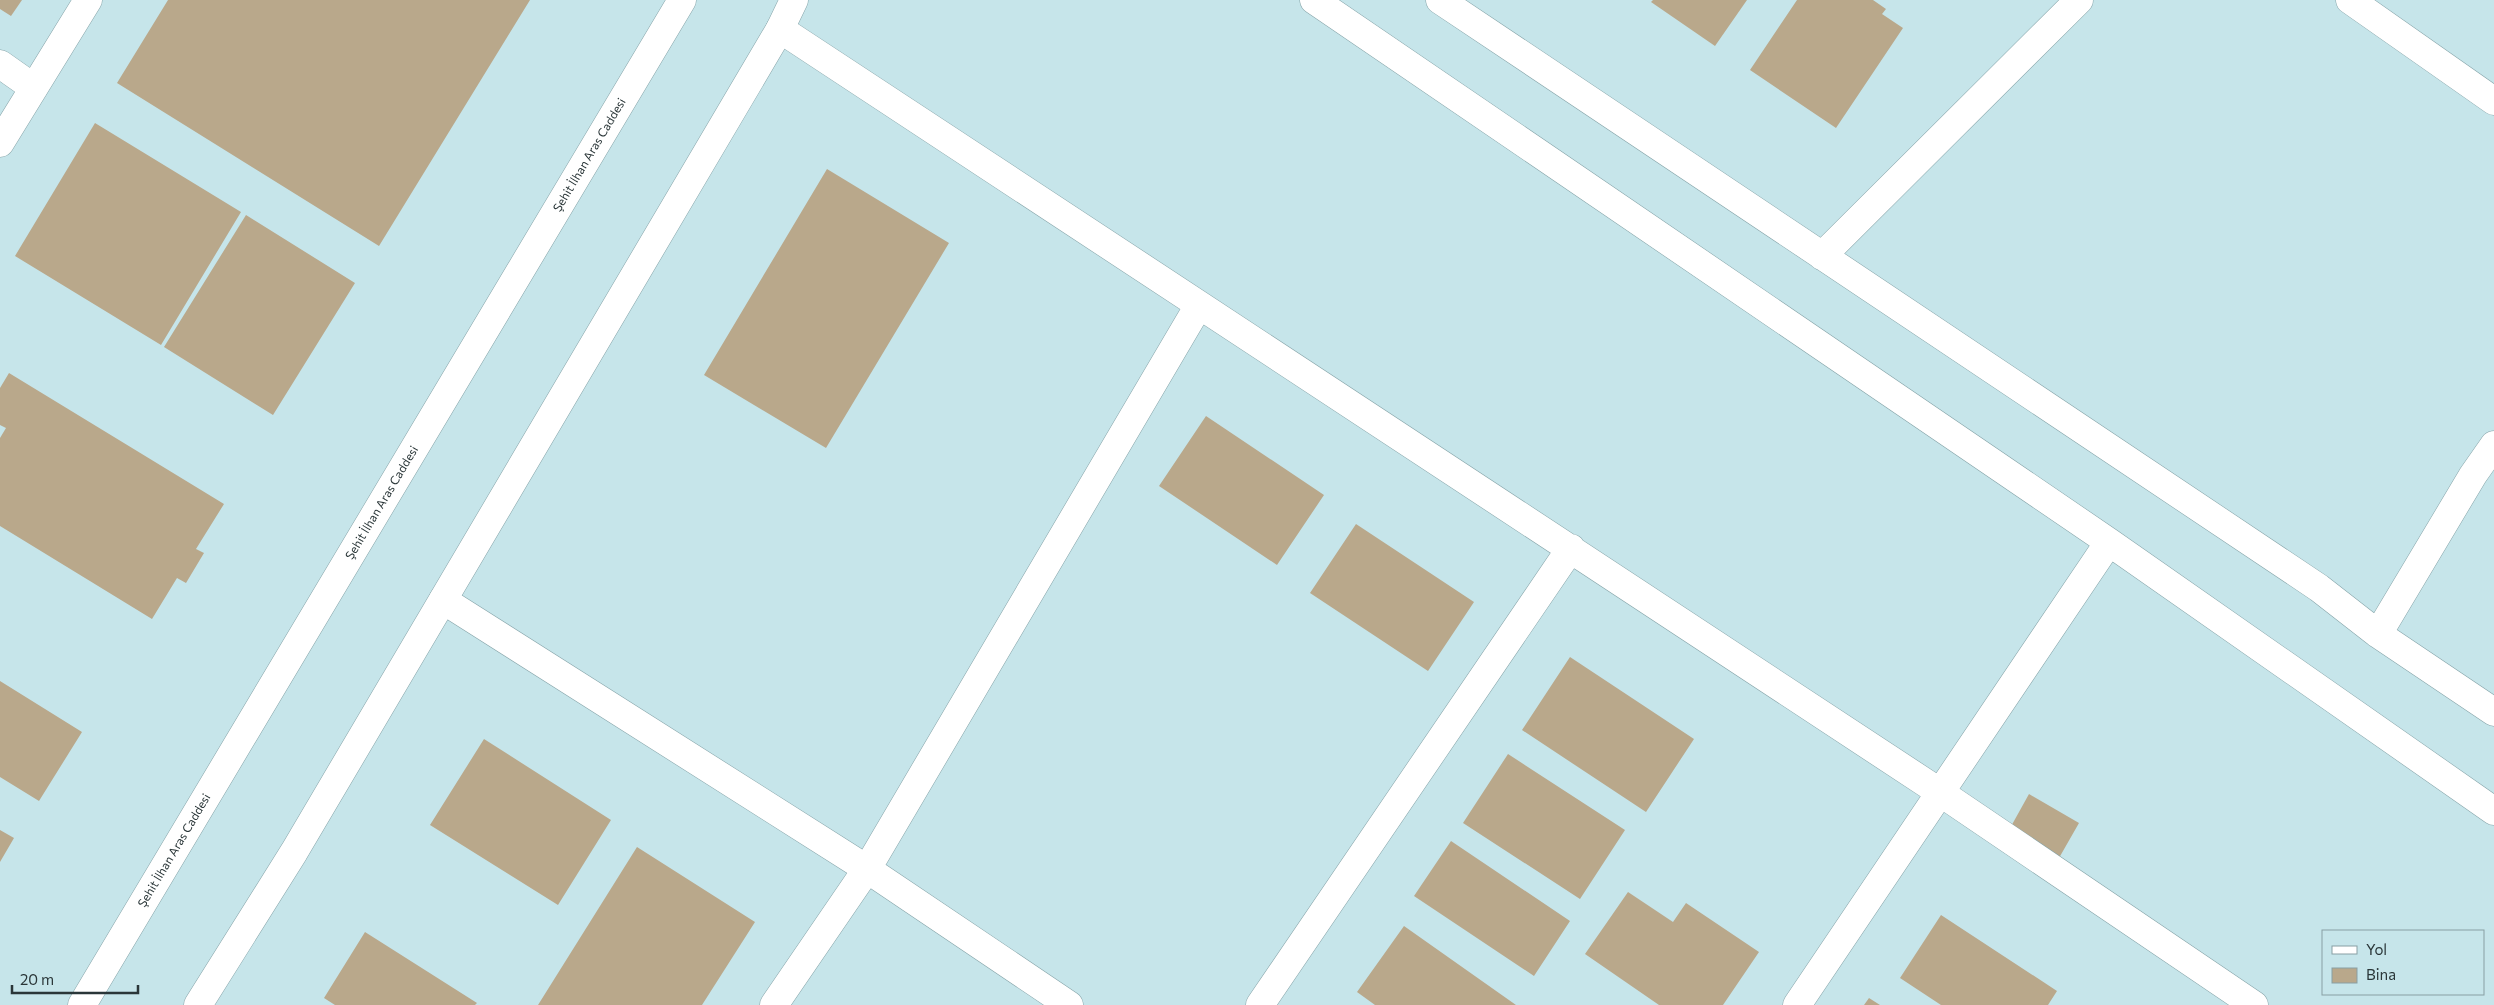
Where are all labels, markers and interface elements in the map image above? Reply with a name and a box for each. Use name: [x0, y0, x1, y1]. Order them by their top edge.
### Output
street label: Şehit İlhan Aras Caddesi: [549, 95, 628, 214]
street label: Şehit İlhan Aras Caddesi: [342, 443, 420, 561]
street label: Şehit İlhan Aras Caddesi: [134, 791, 213, 909]
legend: [2322, 930, 2484, 995]
text: Yol: [2366, 940, 2387, 958]
scale bar: [12, 962, 139, 994]
text: Bina: [2366, 965, 2396, 983]
text: 20 m: [20, 970, 54, 988]

